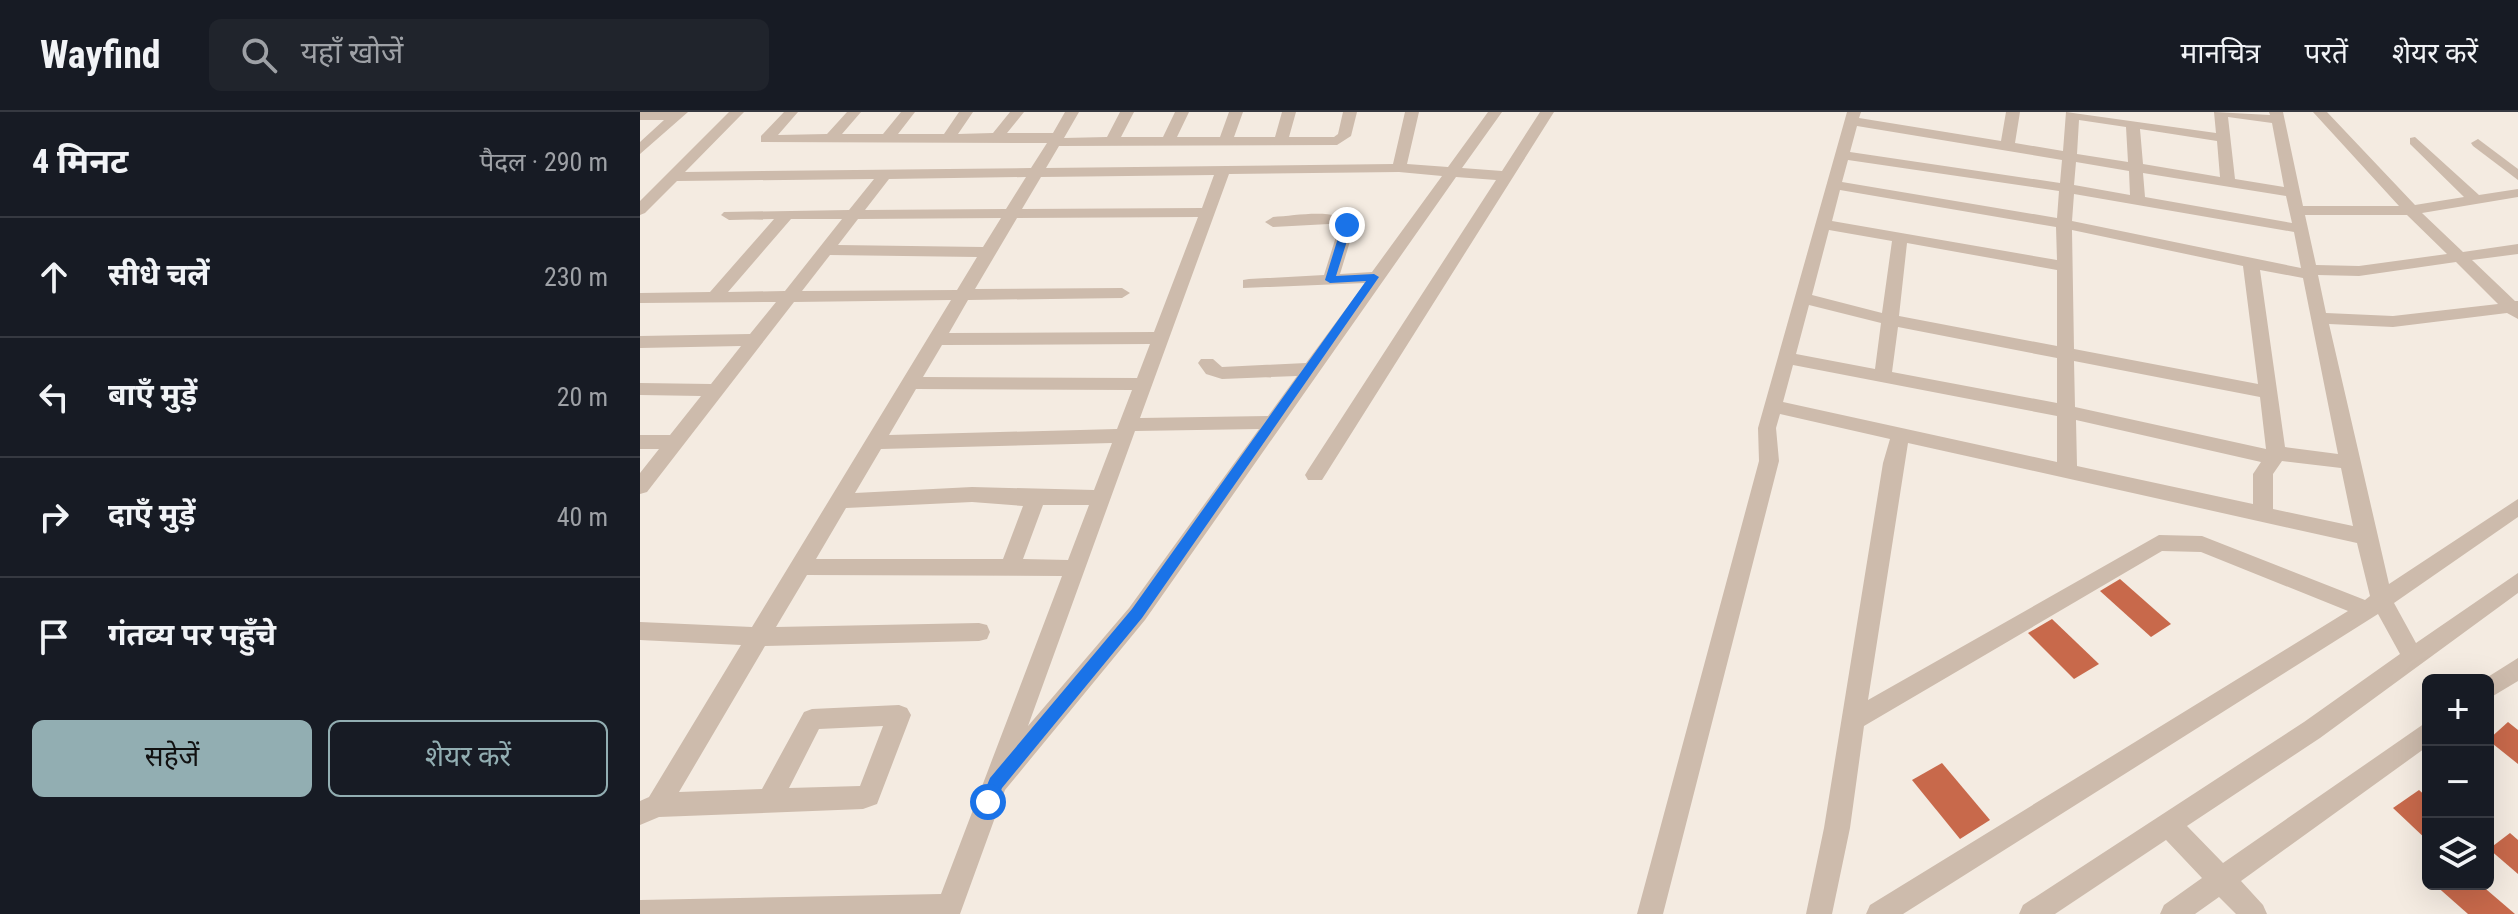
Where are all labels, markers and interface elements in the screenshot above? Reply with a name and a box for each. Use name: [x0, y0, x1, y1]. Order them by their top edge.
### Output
search box: [209, 19, 769, 91]
text: Wayfind: [40, 33, 161, 77]
icon: search: [237, 33, 281, 77]
text: यहाँ खोजें: [301, 35, 403, 70]
text: मानचित्र: [2181, 37, 2261, 70]
text: परतें: [2305, 37, 2348, 70]
text: शेयर करें: [2392, 37, 2478, 70]
text: 4 मिनट: [32, 141, 128, 181]
text: पैदल · 290 m: [479, 147, 608, 177]
route end: [1329, 207, 1365, 243]
icon: ahead: [32, 255, 76, 299]
text: सीधे चलें: [108, 257, 209, 292]
text: 230 m: [544, 262, 608, 292]
icon: left: [32, 375, 76, 419]
text: बाएँ मुड़ें: [108, 377, 197, 412]
text: 20 m: [557, 382, 608, 412]
icon: right: [32, 495, 76, 539]
text: दाएँ मुड़ें: [108, 497, 195, 532]
text: 40 m: [557, 502, 608, 532]
icon: arrive: [32, 615, 76, 659]
text: गंतव्य पर पहुँचे: [108, 617, 276, 652]
map controls: [2422, 674, 2494, 890]
button: +: [2422, 674, 2494, 746]
button: सहेजें: [32, 720, 312, 797]
button: शेयर करें: [328, 720, 608, 797]
button: −: [2422, 746, 2494, 818]
route start: [970, 784, 1006, 820]
button: layers: [2422, 818, 2494, 890]

